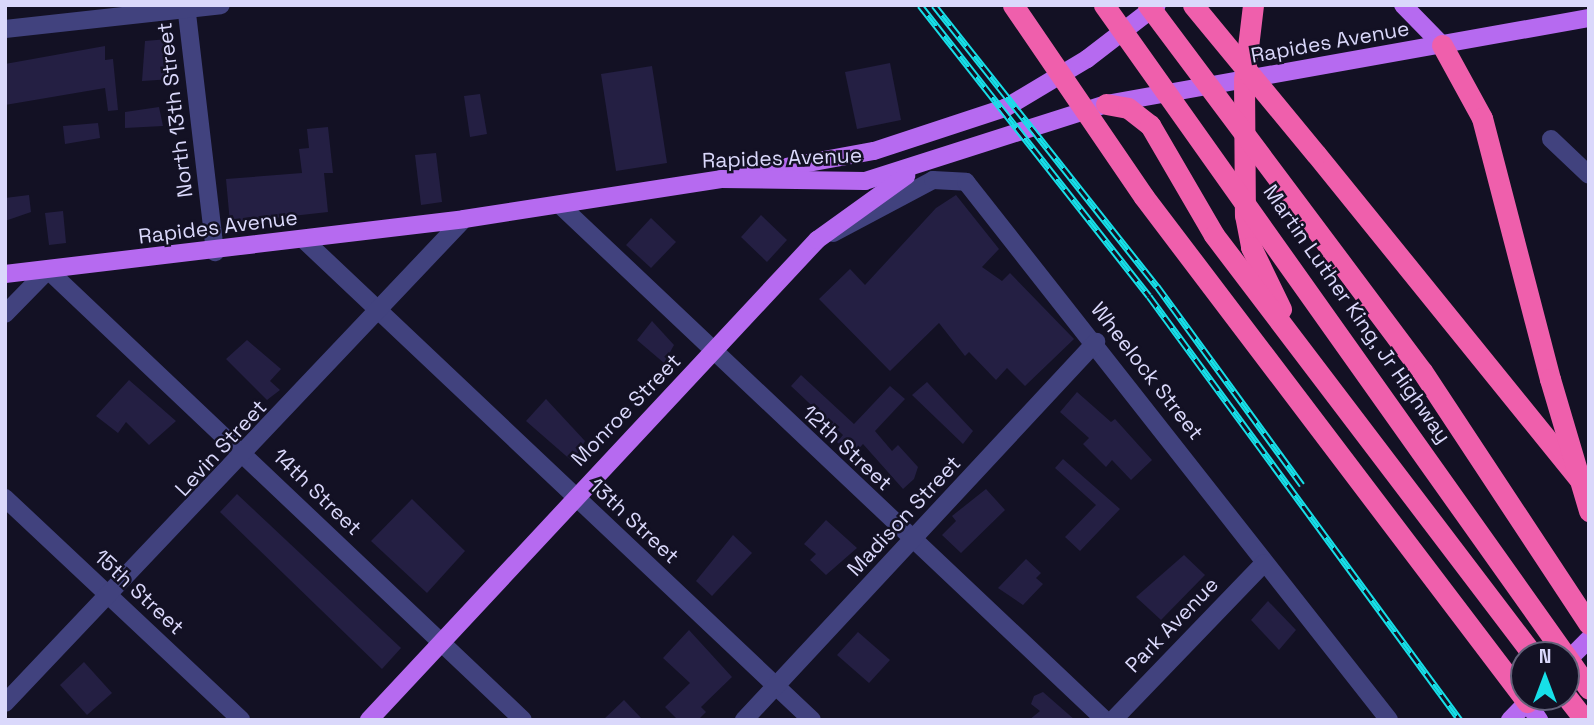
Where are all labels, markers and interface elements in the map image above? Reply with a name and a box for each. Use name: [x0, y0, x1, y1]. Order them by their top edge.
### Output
street label: Rapides Avenue: [1249, 16, 1411, 68]
street label: North 13th Street: [152, 21, 198, 199]
street label: Rapides Avenue: [701, 143, 863, 173]
street label: Martin Luther King, Jr Highway: [1258, 180, 1456, 448]
street label: Rapides Avenue: [137, 205, 299, 249]
street label: Wheelock Street: [1085, 297, 1209, 445]
street label: Monroe Street: [566, 349, 686, 471]
street label: Levin Street: [170, 395, 272, 501]
street label: 12th Street: [797, 400, 897, 496]
street label: 14th Street: [267, 443, 367, 541]
street label: Madison Street: [842, 451, 966, 581]
street label: 13th Street: [584, 473, 684, 569]
street label: 15th Street: [89, 544, 189, 640]
street label: Park Avenue: [1120, 572, 1224, 678]
north arrow: [1510, 641, 1580, 711]
text: N: [1539, 644, 1551, 669]

